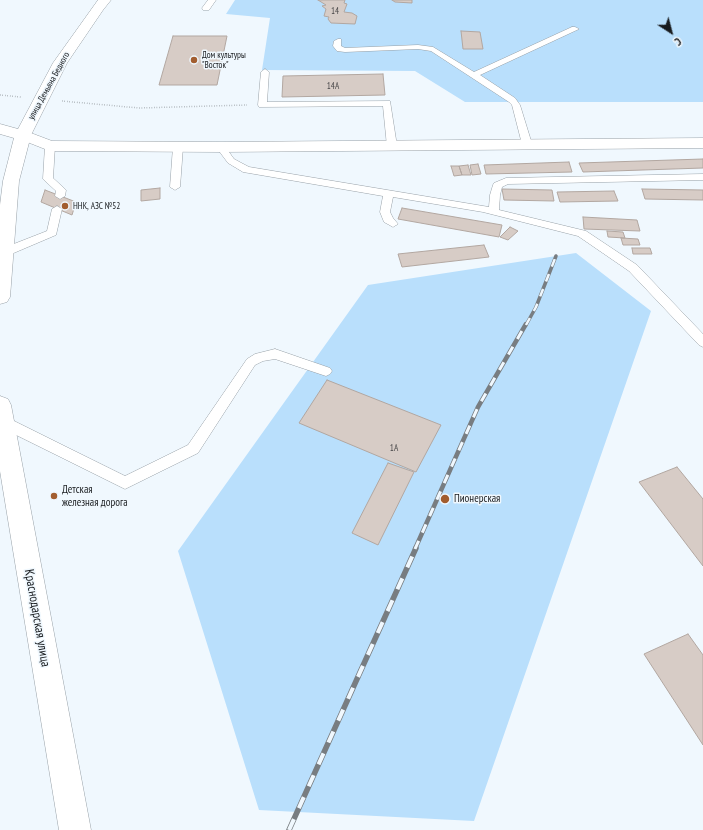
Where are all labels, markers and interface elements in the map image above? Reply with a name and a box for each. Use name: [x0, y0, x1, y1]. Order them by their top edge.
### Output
house number: 14: [331, 6, 339, 16]
north arrow: [651, 12, 691, 52]
text: С: [672, 35, 684, 49]
street label: улица Демьяна Бедного: [26, 50, 72, 122]
place label: Дом культуры "Восток": [202, 50, 246, 71]
marker: Дом культуры "Восток": [189, 55, 199, 65]
house number: 14А: [327, 81, 339, 91]
marker: ННК, АЗС №52: [60, 201, 70, 211]
place label: ННК, АЗС №52: [73, 201, 120, 211]
house number: 1А: [390, 443, 398, 453]
place label: Детская железная дорога: [62, 483, 128, 509]
marker: Детская железная дорога: [49, 491, 59, 501]
place label: Пионерская: [454, 492, 500, 506]
marker: Пионерская: [439, 493, 451, 505]
street label: Краснодарская улица: [21, 568, 53, 668]

